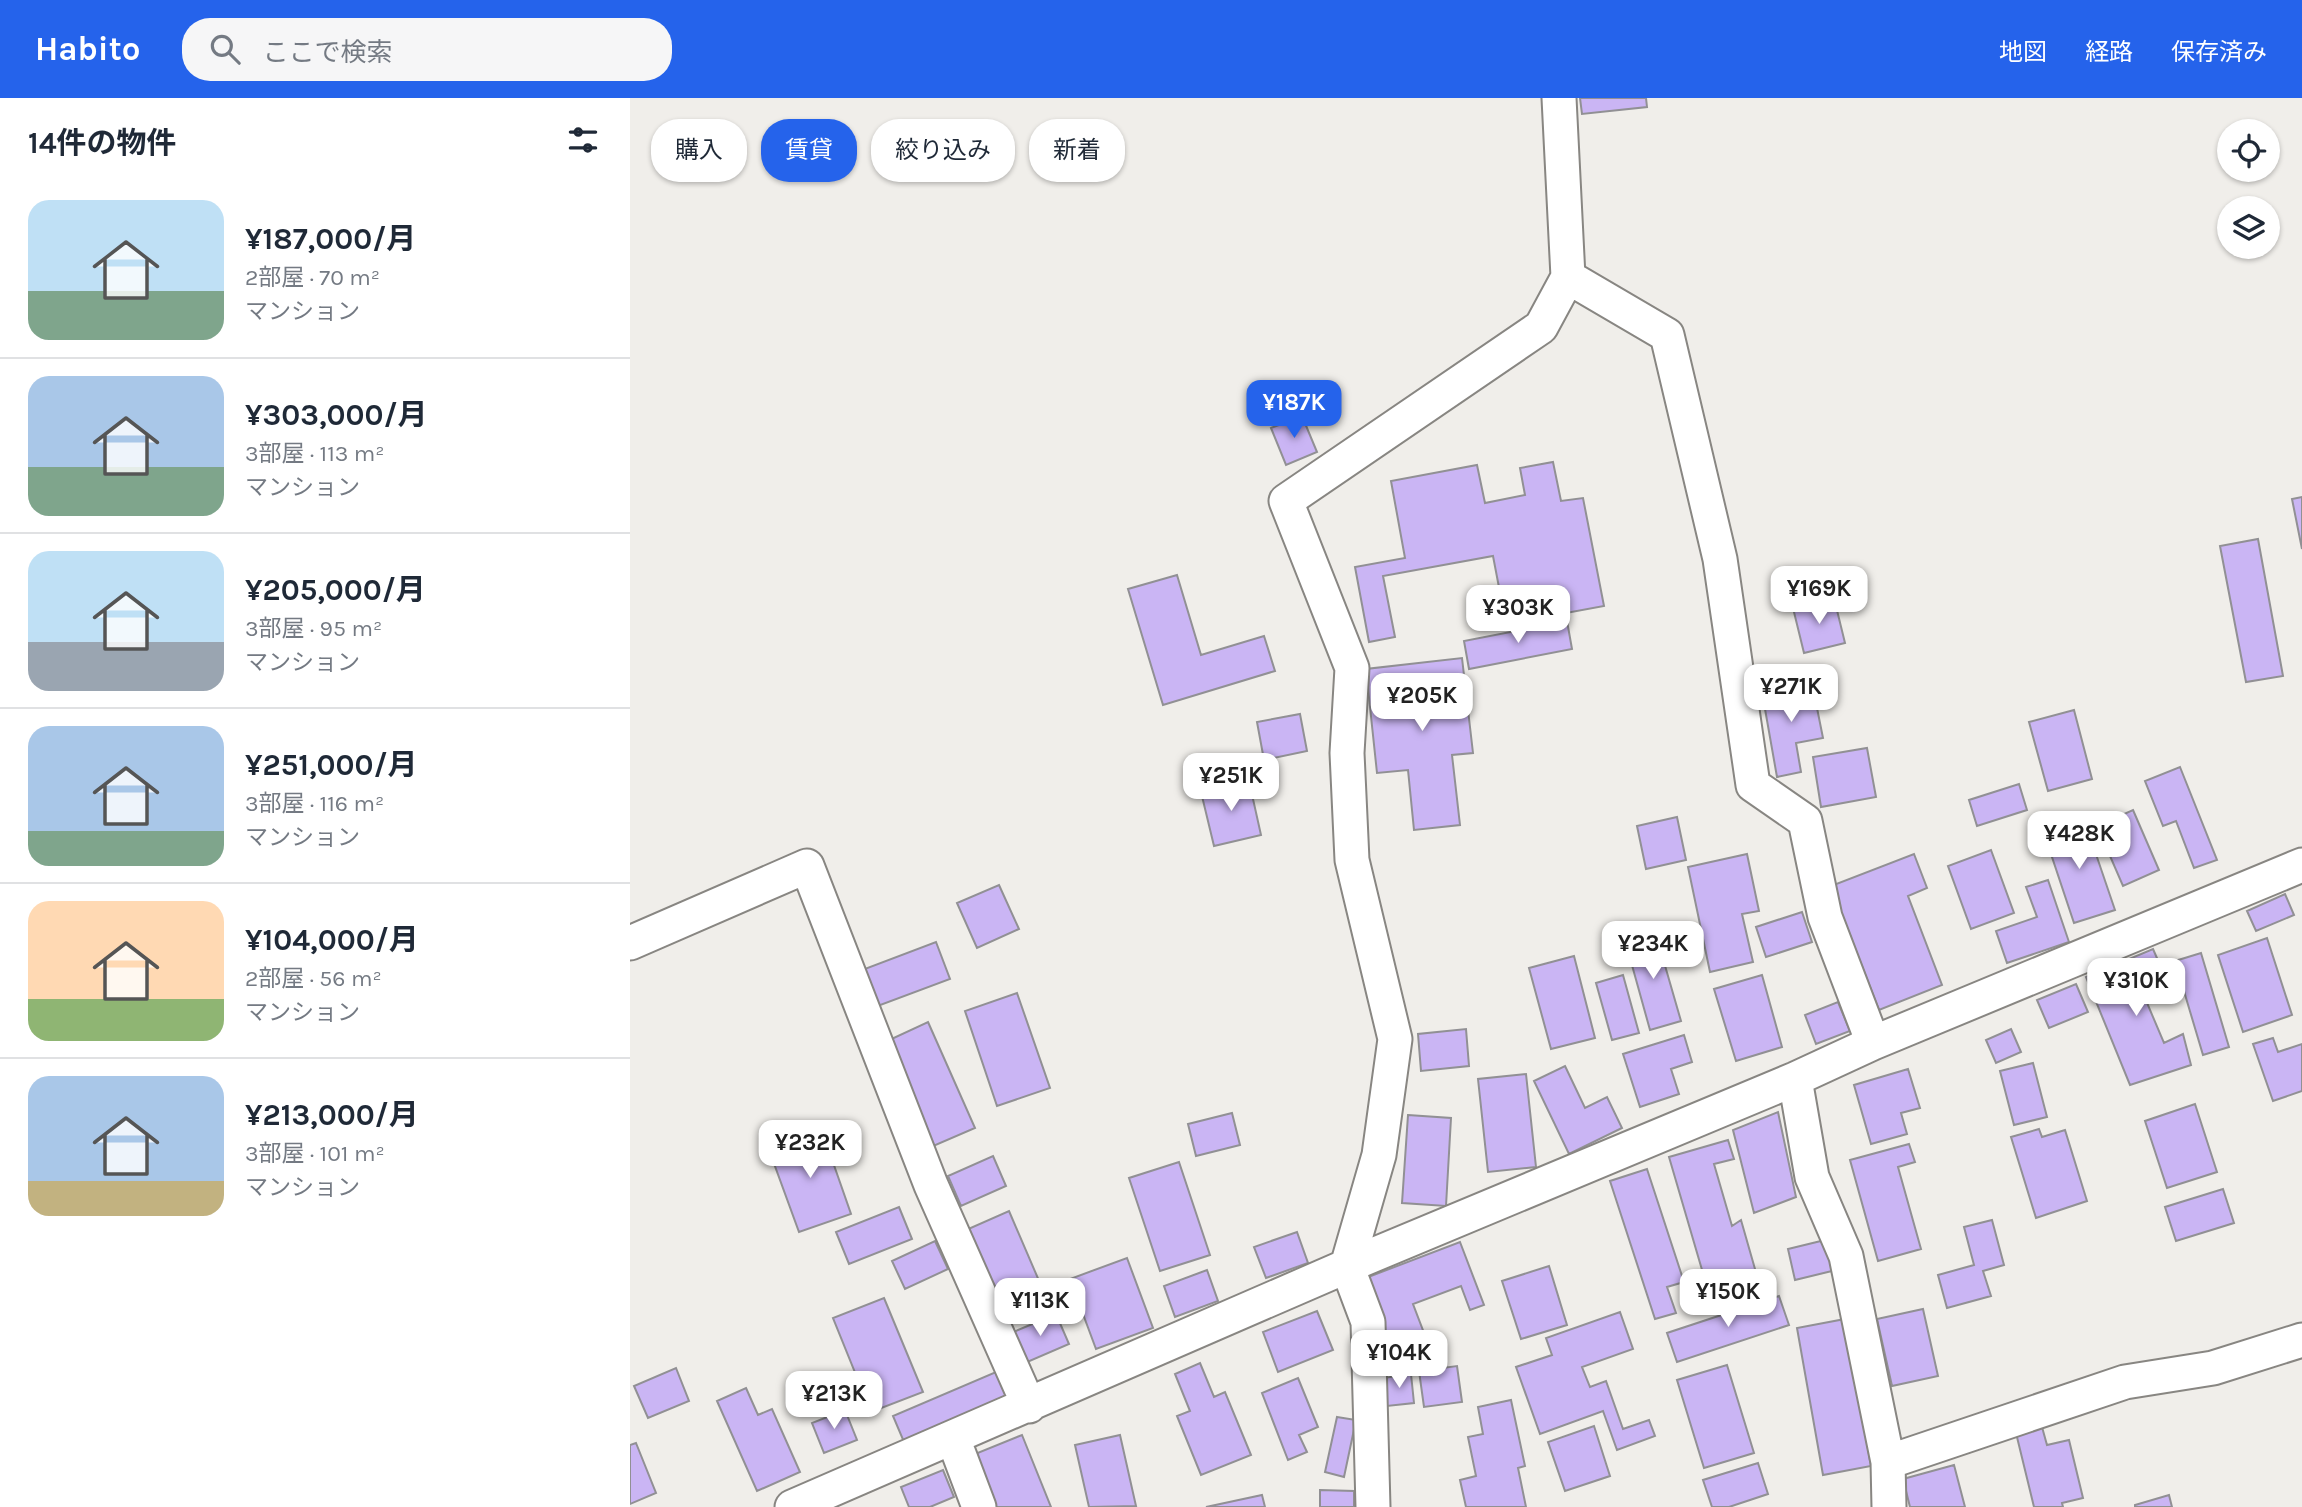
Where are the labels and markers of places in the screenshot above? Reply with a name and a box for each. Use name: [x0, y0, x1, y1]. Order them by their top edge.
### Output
pin: ¥187K: [1245, 380, 1343, 440]
pin: ¥169K: [1770, 566, 1868, 626]
pin: ¥303K: [1469, 586, 1567, 645]
pin: ¥271K: [1742, 664, 1840, 724]
pin: ¥205K: [1373, 674, 1471, 733]
pin: ¥251K: [1182, 754, 1280, 813]
pin: ¥428K: [2030, 812, 2128, 871]
pin: ¥234K: [1604, 922, 1702, 981]
pin: ¥310K: [2087, 958, 2185, 1018]
pin: ¥232K: [761, 1121, 859, 1180]
pin: ¥150K: [1679, 1270, 1777, 1329]
pin: ¥113K: [991, 1278, 1089, 1338]
pin: ¥104K: [1350, 1330, 1448, 1390]
pin: ¥213K: [785, 1372, 883, 1431]

